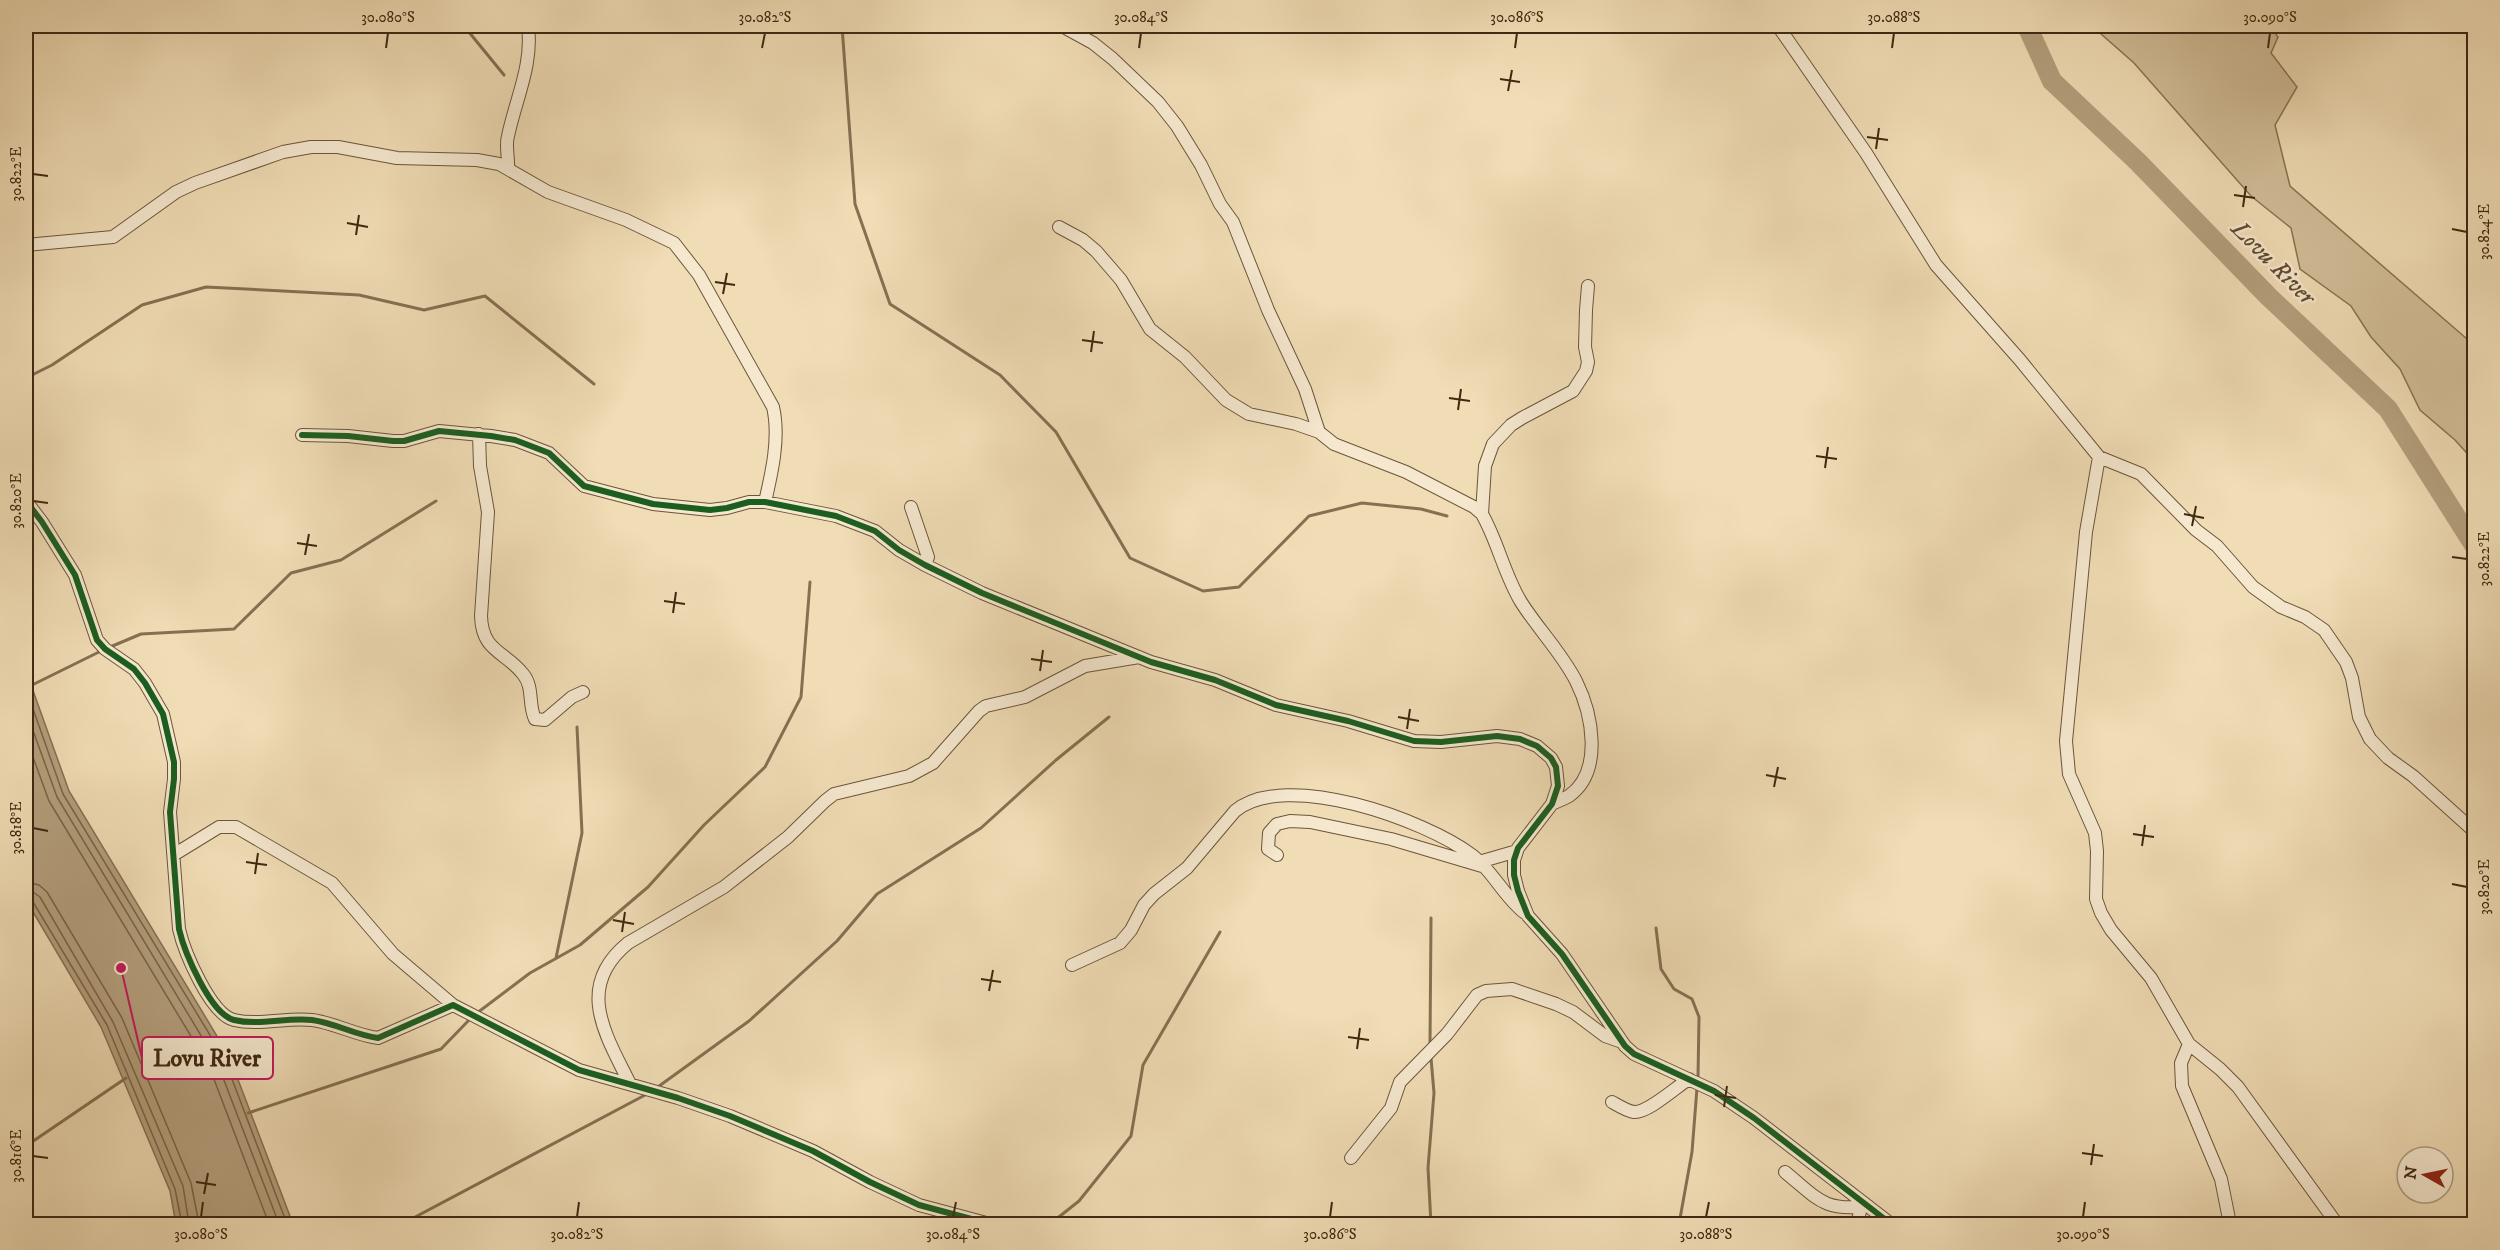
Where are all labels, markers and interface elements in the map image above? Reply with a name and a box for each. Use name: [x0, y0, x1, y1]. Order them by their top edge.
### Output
text: 30.080°S: [361, 8, 415, 27]
text: 30.082°S: [739, 8, 792, 27]
text: 30.084°S: [1114, 8, 1168, 27]
text: 30.086°S: [1490, 8, 1544, 27]
text: 30.088°S: [1868, 8, 1921, 27]
text: 30.090°S: [2243, 8, 2297, 27]
text: 30.822°E: [7, 146, 26, 201]
text: 30.824°E: [2475, 204, 2494, 260]
water label: Lovu River: [2223, 213, 2323, 313]
text: 30.820°E: [7, 473, 26, 529]
text: 30.822°E: [2475, 531, 2494, 586]
text: 30.818°E: [7, 801, 26, 855]
text: 30.820°E: [2475, 859, 2494, 915]
callout: Lovu River: [142, 1037, 273, 1079]
text: Lovu River: [153, 1044, 262, 1074]
text: 30.816°E: [7, 1129, 26, 1183]
north arrow: [2395, 1145, 2455, 1205]
text: N: [2400, 1165, 2422, 1181]
text: 30.080°S: [174, 1225, 228, 1244]
text: 30.082°S: [551, 1225, 604, 1244]
text: 30.084°S: [926, 1225, 980, 1244]
text: 30.086°S: [1303, 1225, 1357, 1244]
text: 30.088°S: [1680, 1225, 1733, 1244]
text: 30.090°S: [2056, 1225, 2110, 1244]

